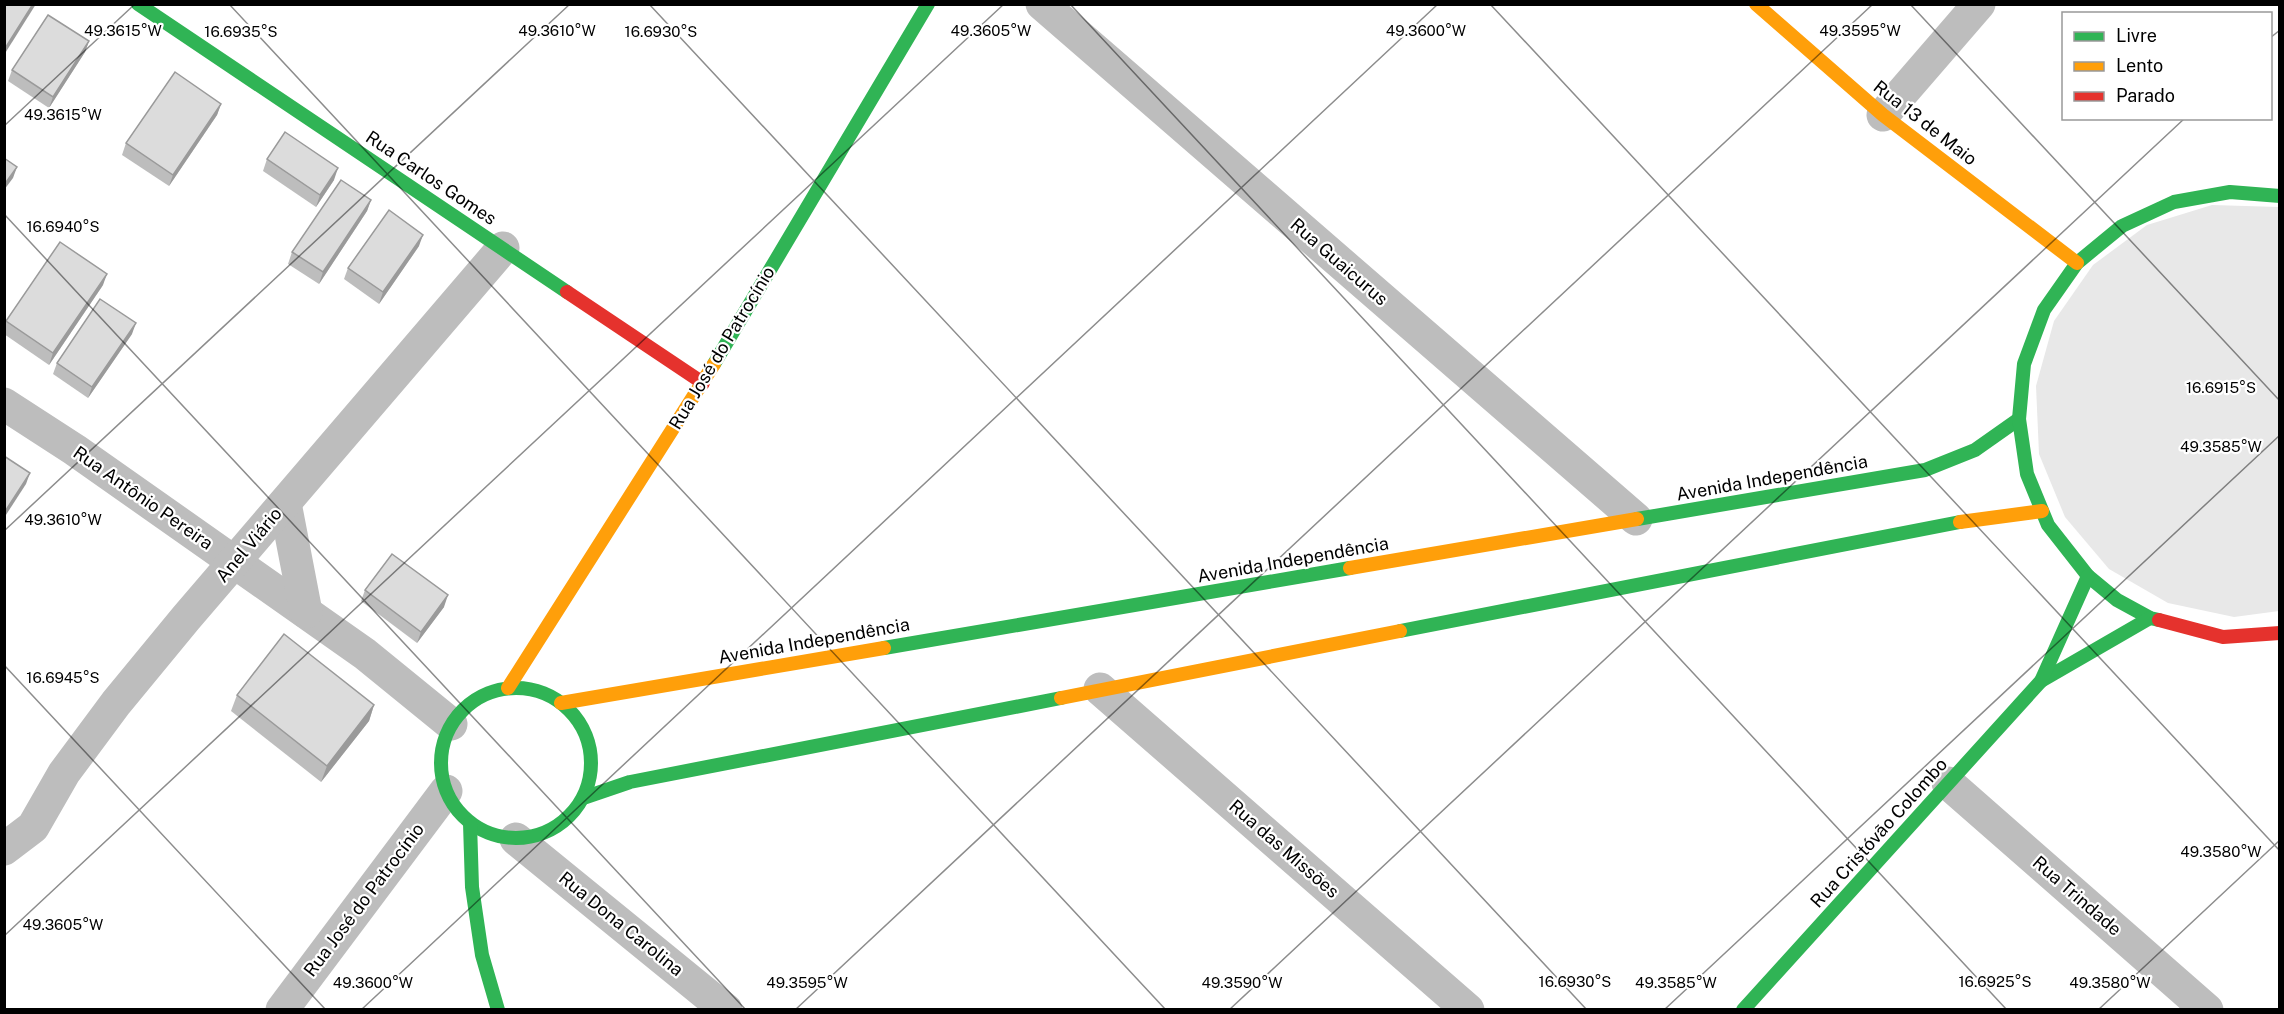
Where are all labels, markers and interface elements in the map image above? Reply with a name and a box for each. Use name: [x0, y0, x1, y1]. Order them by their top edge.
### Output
legend: [2062, 12, 2272, 120]
text: 49.3615°W: [84, 22, 162, 39]
text: 49.3610°W: [518, 22, 596, 39]
text: 49.3605°W: [951, 22, 1031, 39]
text: 49.3600°W: [1386, 22, 1466, 39]
text: 49.3595°W: [1819, 22, 1901, 39]
text: 16.6935°S: [204, 23, 278, 40]
text: 16.6930°S: [625, 23, 697, 40]
text: Livre: [2116, 25, 2157, 46]
text: Lento: [2116, 55, 2163, 76]
street label: Rua 13 de Maio: [1869, 76, 1981, 169]
text: Parado: [2116, 85, 2175, 106]
text: 49.3615°W: [24, 106, 102, 123]
street label: Rua Carlos Gomes: [362, 126, 500, 229]
street label: Rua Guaicurus: [1286, 214, 1392, 309]
text: 16.6940°S: [26, 218, 100, 235]
street label: Rua José do Patrocínio: [665, 262, 779, 433]
text: 16.6915°S: [2186, 379, 2256, 396]
text: 49.3585°W: [2180, 438, 2262, 455]
street label: Rua Antônio Pereira: [69, 441, 217, 554]
street label: Avenida Independência: [1675, 450, 1869, 505]
street label: Anel Viário: [211, 503, 286, 586]
text: 49.3610°W: [24, 511, 102, 528]
street label: Avenida Independência: [1196, 532, 1390, 587]
street label: Avenida Independência: [717, 613, 911, 668]
text: 16.6945°S: [26, 669, 100, 686]
street label: Rua Cristóvão Colombo: [1806, 754, 1951, 912]
street label: Rua das Missões: [1225, 795, 1344, 902]
street label: Rua José do Patrocínio: [299, 819, 428, 980]
text: 49.3580°W: [2180, 843, 2262, 860]
street label: Rua Trindade: [2029, 851, 2126, 940]
street label: Rua Dona Carolina: [555, 867, 688, 980]
text: 49.3605°W: [23, 916, 103, 933]
text: 16.6930°S: [1539, 973, 1611, 990]
text: 16.6925°S: [1959, 973, 2031, 990]
text: 49.3600°W: [333, 974, 413, 991]
text: 49.3595°W: [766, 974, 848, 991]
text: 49.3590°W: [1202, 974, 1282, 991]
text: 49.3585°W: [1635, 974, 1717, 991]
text: 49.3580°W: [2069, 974, 2151, 991]

